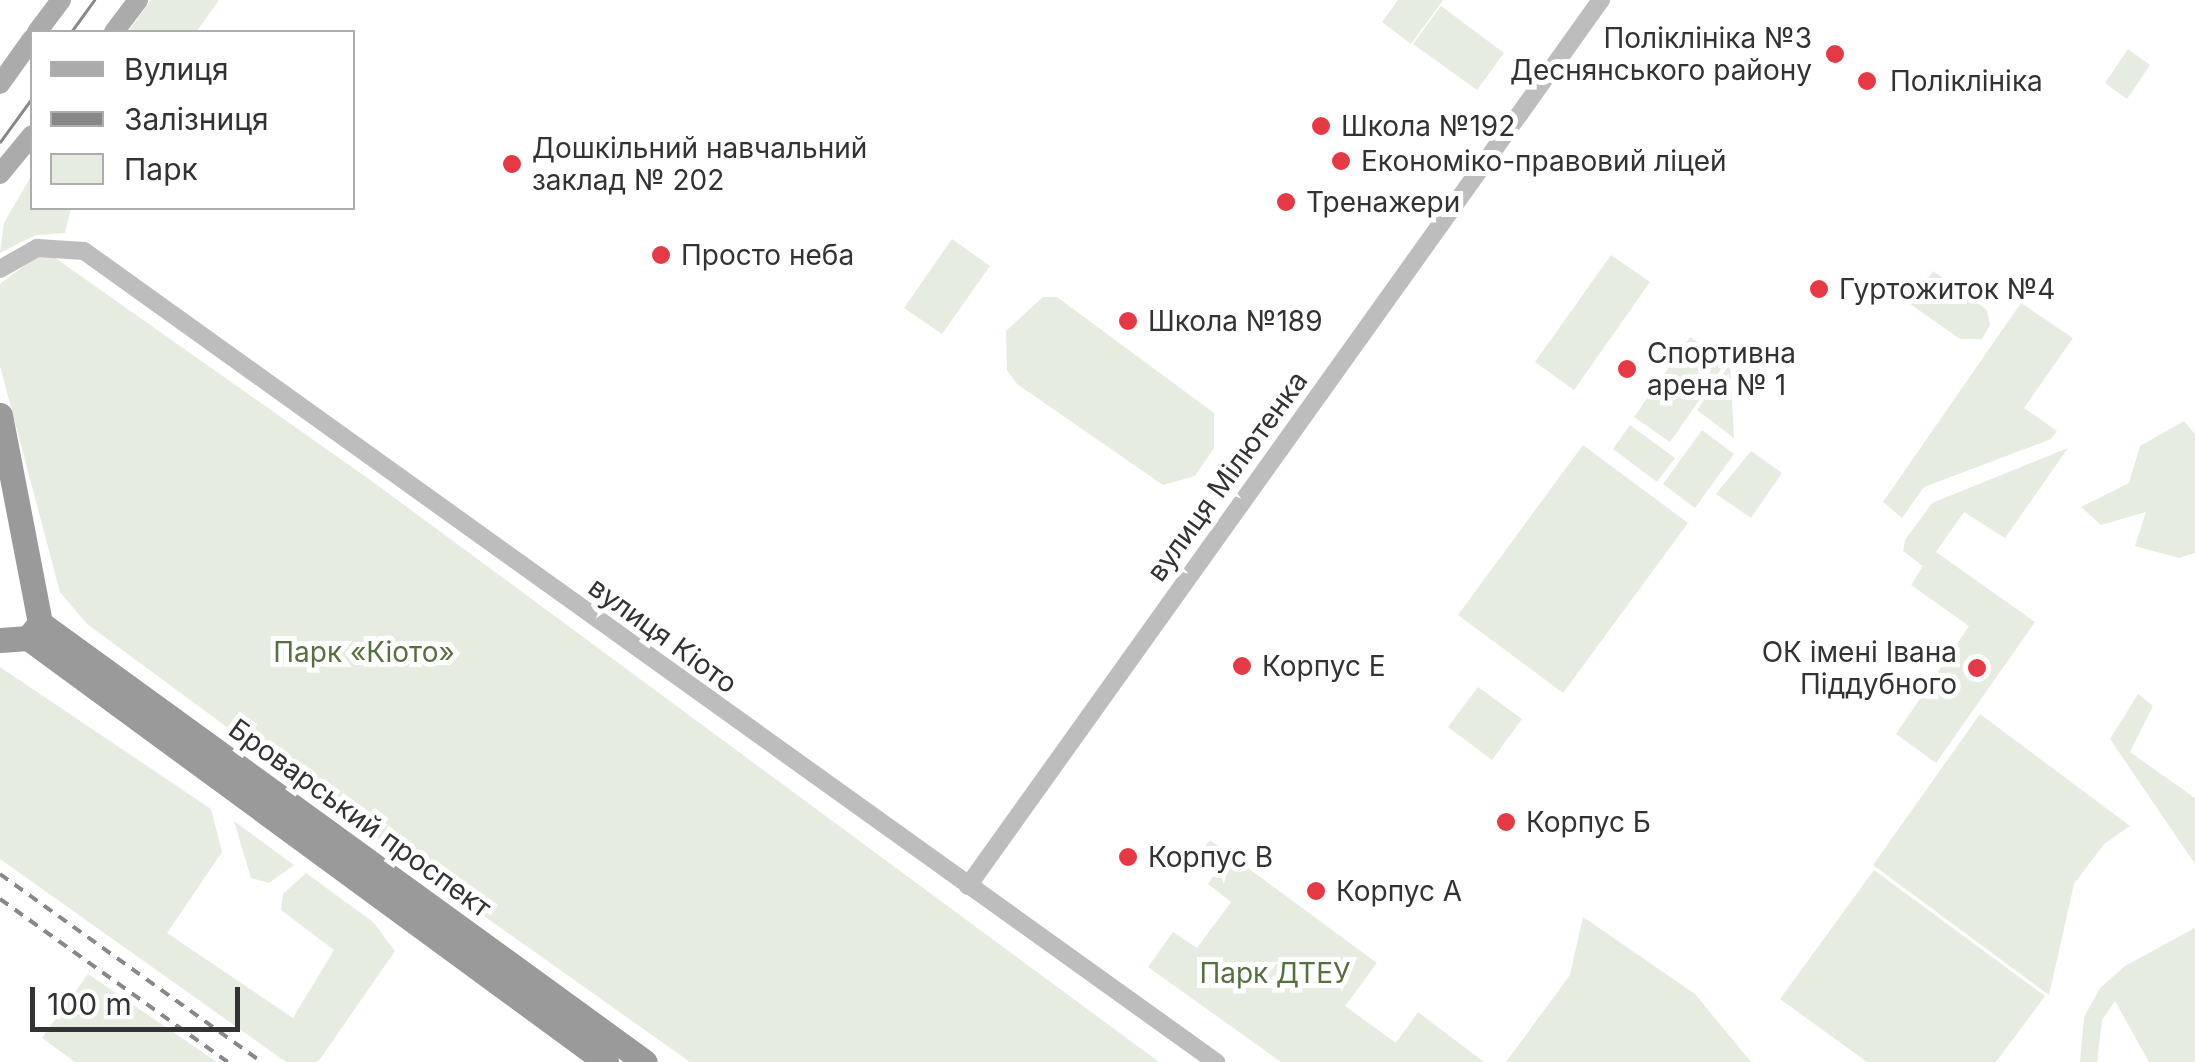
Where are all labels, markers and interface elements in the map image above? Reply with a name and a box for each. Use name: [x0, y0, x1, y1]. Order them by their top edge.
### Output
place label: Поліклініка №3 Деснянського району: [1510, 21, 1812, 87]
legend: [30, 30, 355, 210]
marker: Поліклініка №3 Деснянського району: [1822, 41, 1848, 67]
text: Вулиця: [124, 51, 229, 87]
place label: Поліклініка: [1890, 64, 2043, 98]
marker: Поліклініка: [1854, 68, 1880, 94]
text: Залізниця: [124, 101, 269, 137]
place label: Школа №192: [1341, 109, 1515, 143]
marker: Школа №192: [1310, 115, 1332, 137]
place label: Дошкільний навчальний заклад № 202: [532, 131, 867, 197]
place label: Економіко-правовий ліцей: [1361, 144, 1727, 178]
marker: Економіко-правовий ліцей: [1330, 150, 1352, 172]
text: Парк: [124, 151, 198, 187]
marker: Дошкільний навчальний заклад № 202: [501, 153, 523, 175]
place label: Тренажери: [1306, 185, 1460, 219]
marker: Тренажери: [1275, 191, 1297, 213]
place label: Просто неба: [681, 238, 854, 272]
marker: Просто неба: [650, 244, 672, 266]
place label: Гуртожиток №4: [1839, 272, 2055, 306]
marker: Гуртожиток №4: [1808, 278, 1830, 300]
place label: Школа №189: [1148, 304, 1323, 338]
marker: Школа №189: [1117, 310, 1139, 332]
place label: Спортивна арена № 1: [1647, 336, 1796, 402]
marker: Спортивна арена № 1: [1616, 358, 1638, 380]
street label: вулиця Мілютенка: [1140, 365, 1314, 587]
street label: вулиця Кіото: [582, 570, 744, 700]
park label: Парк «Кіото»: [273, 635, 455, 669]
place label: ОК імені Івана Піддубного: [1762, 635, 1957, 701]
place label: Корпус Е: [1262, 649, 1386, 683]
marker: Корпус Е: [1231, 655, 1253, 677]
marker: ОК імені Івана Піддубного: [1966, 657, 1988, 679]
street label: Броварський проспект: [222, 712, 498, 924]
place label: Корпус Б: [1526, 805, 1651, 839]
marker: Корпус Б: [1495, 811, 1517, 833]
place label: Корпус В: [1148, 840, 1273, 874]
marker: Корпус В: [1117, 846, 1139, 868]
place label: Корпус А: [1336, 874, 1462, 908]
marker: Корпус А: [1305, 880, 1327, 902]
park label: Парк ДТЕУ: [1199, 956, 1351, 990]
scale bar: [35, 967, 245, 1029]
text: 100 m: [47, 986, 132, 1022]

